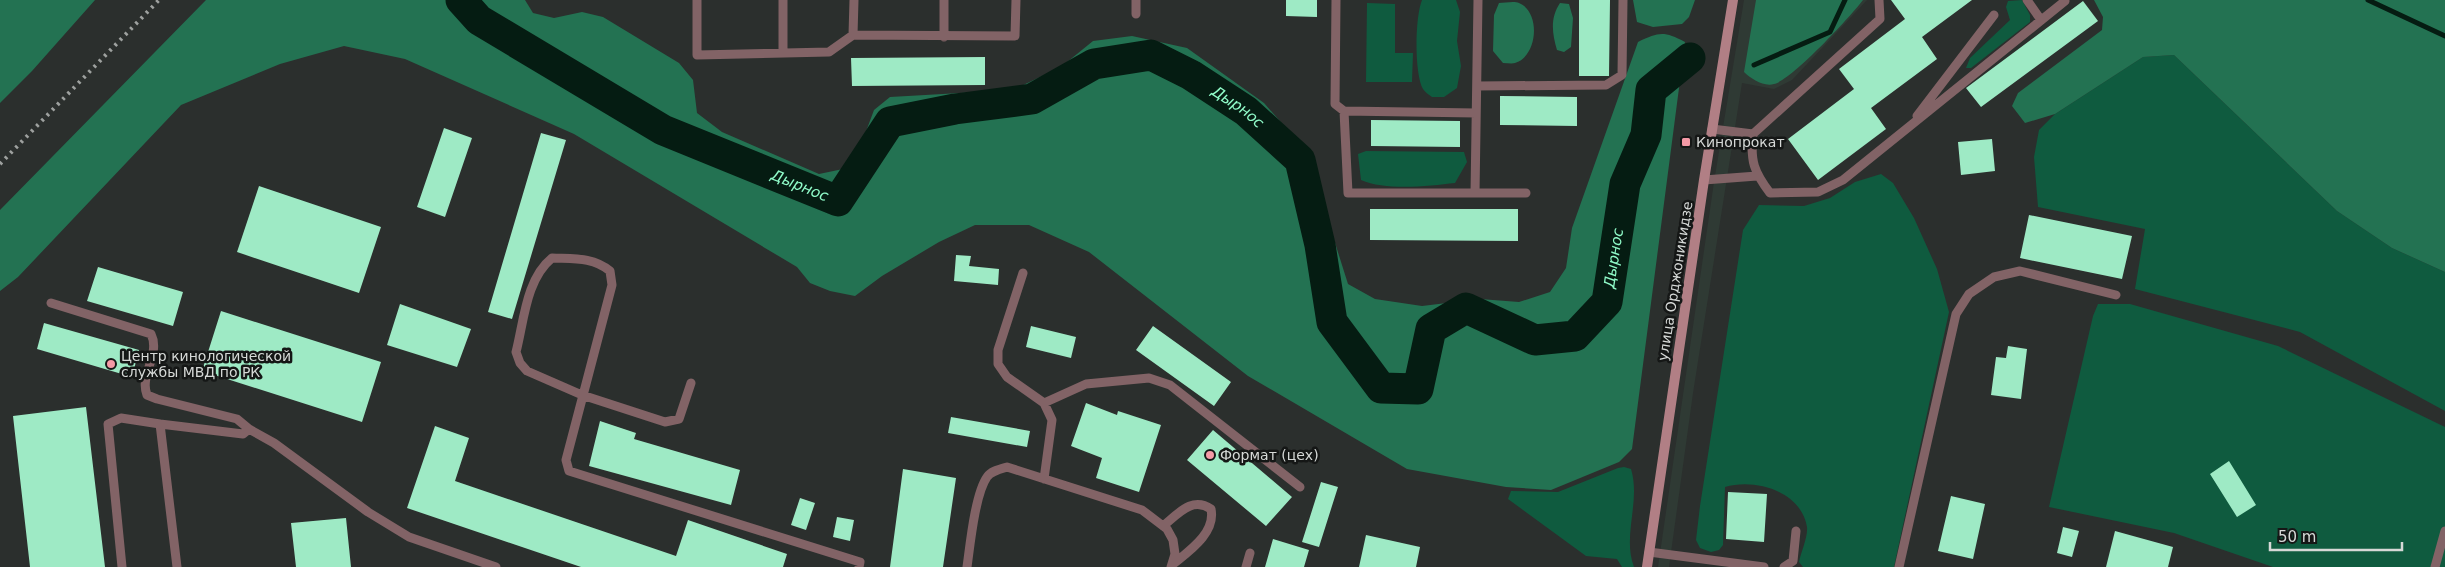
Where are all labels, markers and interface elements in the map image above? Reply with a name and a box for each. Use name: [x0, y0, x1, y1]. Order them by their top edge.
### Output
water label: Дырнос: [1207, 81, 1268, 132]
place label: Кинопрокат: [1696, 134, 1785, 150]
marker: Кинопрокат: [1680, 136, 1692, 148]
water label: Дырнос: [768, 165, 832, 206]
street label: улица Орджоникидзе: [1654, 200, 1696, 362]
water label: Дырнос: [1600, 226, 1627, 290]
place label: Центр кинологической службы МВД по РК: [121, 348, 291, 380]
marker: Центр кинологической службы МВД по РК: [105, 358, 117, 370]
place label: Формат (цех): [1220, 447, 1319, 463]
marker: Формат (цех): [1204, 449, 1216, 461]
scale bar: [2270, 520, 2402, 552]
text: 50 m: [2278, 528, 2316, 546]

